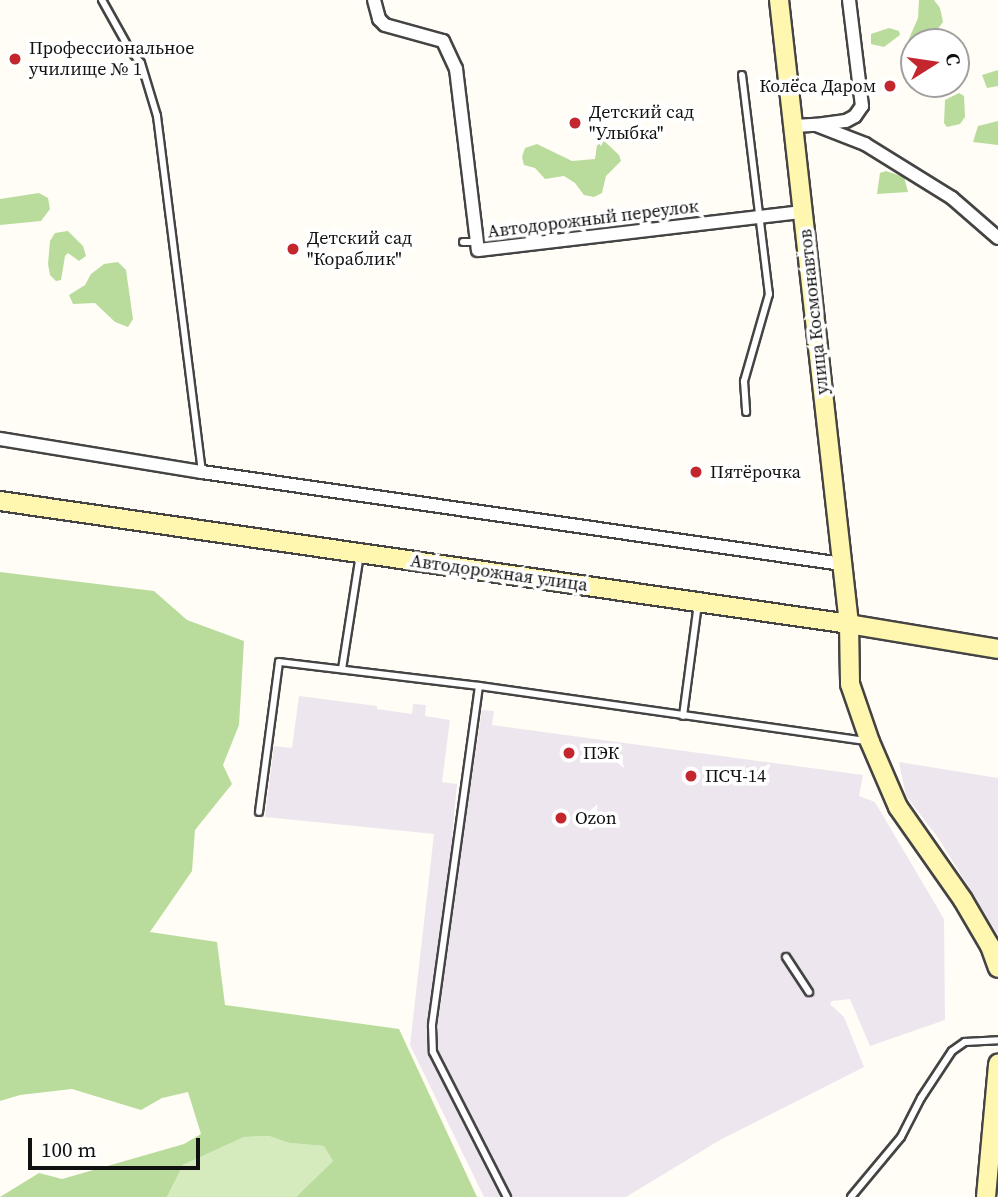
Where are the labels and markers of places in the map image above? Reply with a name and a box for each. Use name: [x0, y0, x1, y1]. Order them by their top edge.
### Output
place label: Профессиональное училище № 1: [29, 38, 194, 80]
marker: Профессиональное училище № 1: [7, 51, 23, 67]
place label: Колёса Даром: [759, 75, 876, 97]
marker: Колёса Даром: [882, 78, 898, 94]
place label: Детский сад "Улыбка": [589, 102, 694, 144]
marker: Детский сад "Улыбка": [567, 115, 583, 131]
place label: Детский сад "Кораблик": [307, 228, 412, 270]
marker: Детский сад "Кораблик": [285, 241, 301, 257]
place label: Пятёрочка: [710, 461, 801, 483]
marker: Пятёрочка: [688, 464, 704, 480]
place label: ПЭК: [583, 742, 619, 764]
marker: ПЭК: [561, 745, 577, 761]
place label: ПСЧ-14: [705, 765, 766, 787]
marker: ПСЧ-14: [683, 768, 699, 784]
place label: Ozon: [575, 807, 617, 829]
marker: Ozon: [553, 810, 569, 826]

